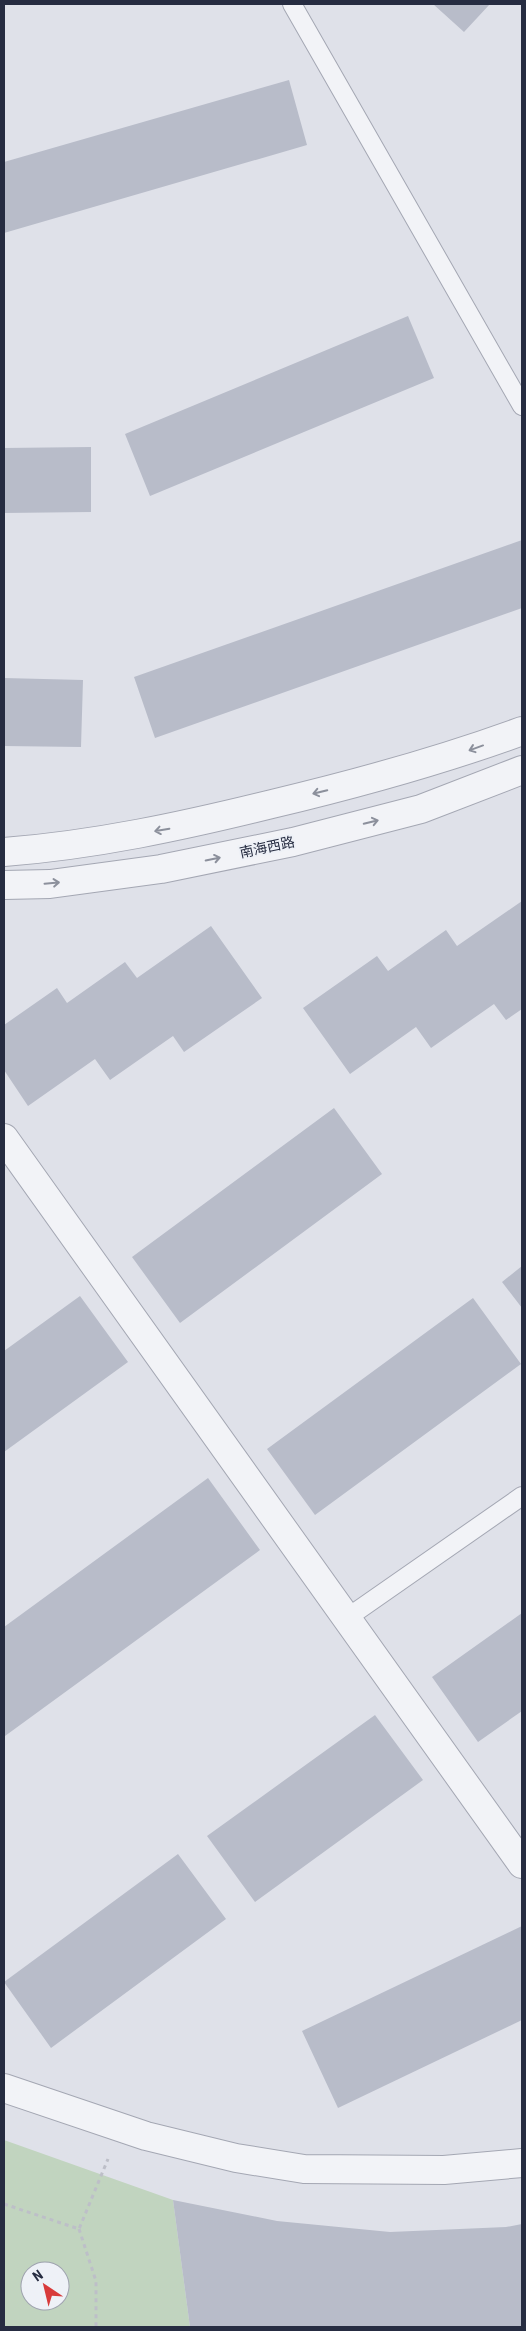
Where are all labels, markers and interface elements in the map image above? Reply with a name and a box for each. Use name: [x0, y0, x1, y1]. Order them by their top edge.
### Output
one-way arrow: [469, 744, 485, 753]
one-way arrow: [313, 788, 329, 798]
one-way arrow: [363, 817, 379, 826]
one-way arrow: [154, 825, 170, 835]
street label: 南海西路: [238, 833, 296, 861]
one-way arrow: [205, 853, 221, 863]
one-way arrow: [44, 878, 60, 888]
north arrow: [20, 2261, 70, 2311]
text: N: [29, 2266, 46, 2284]

